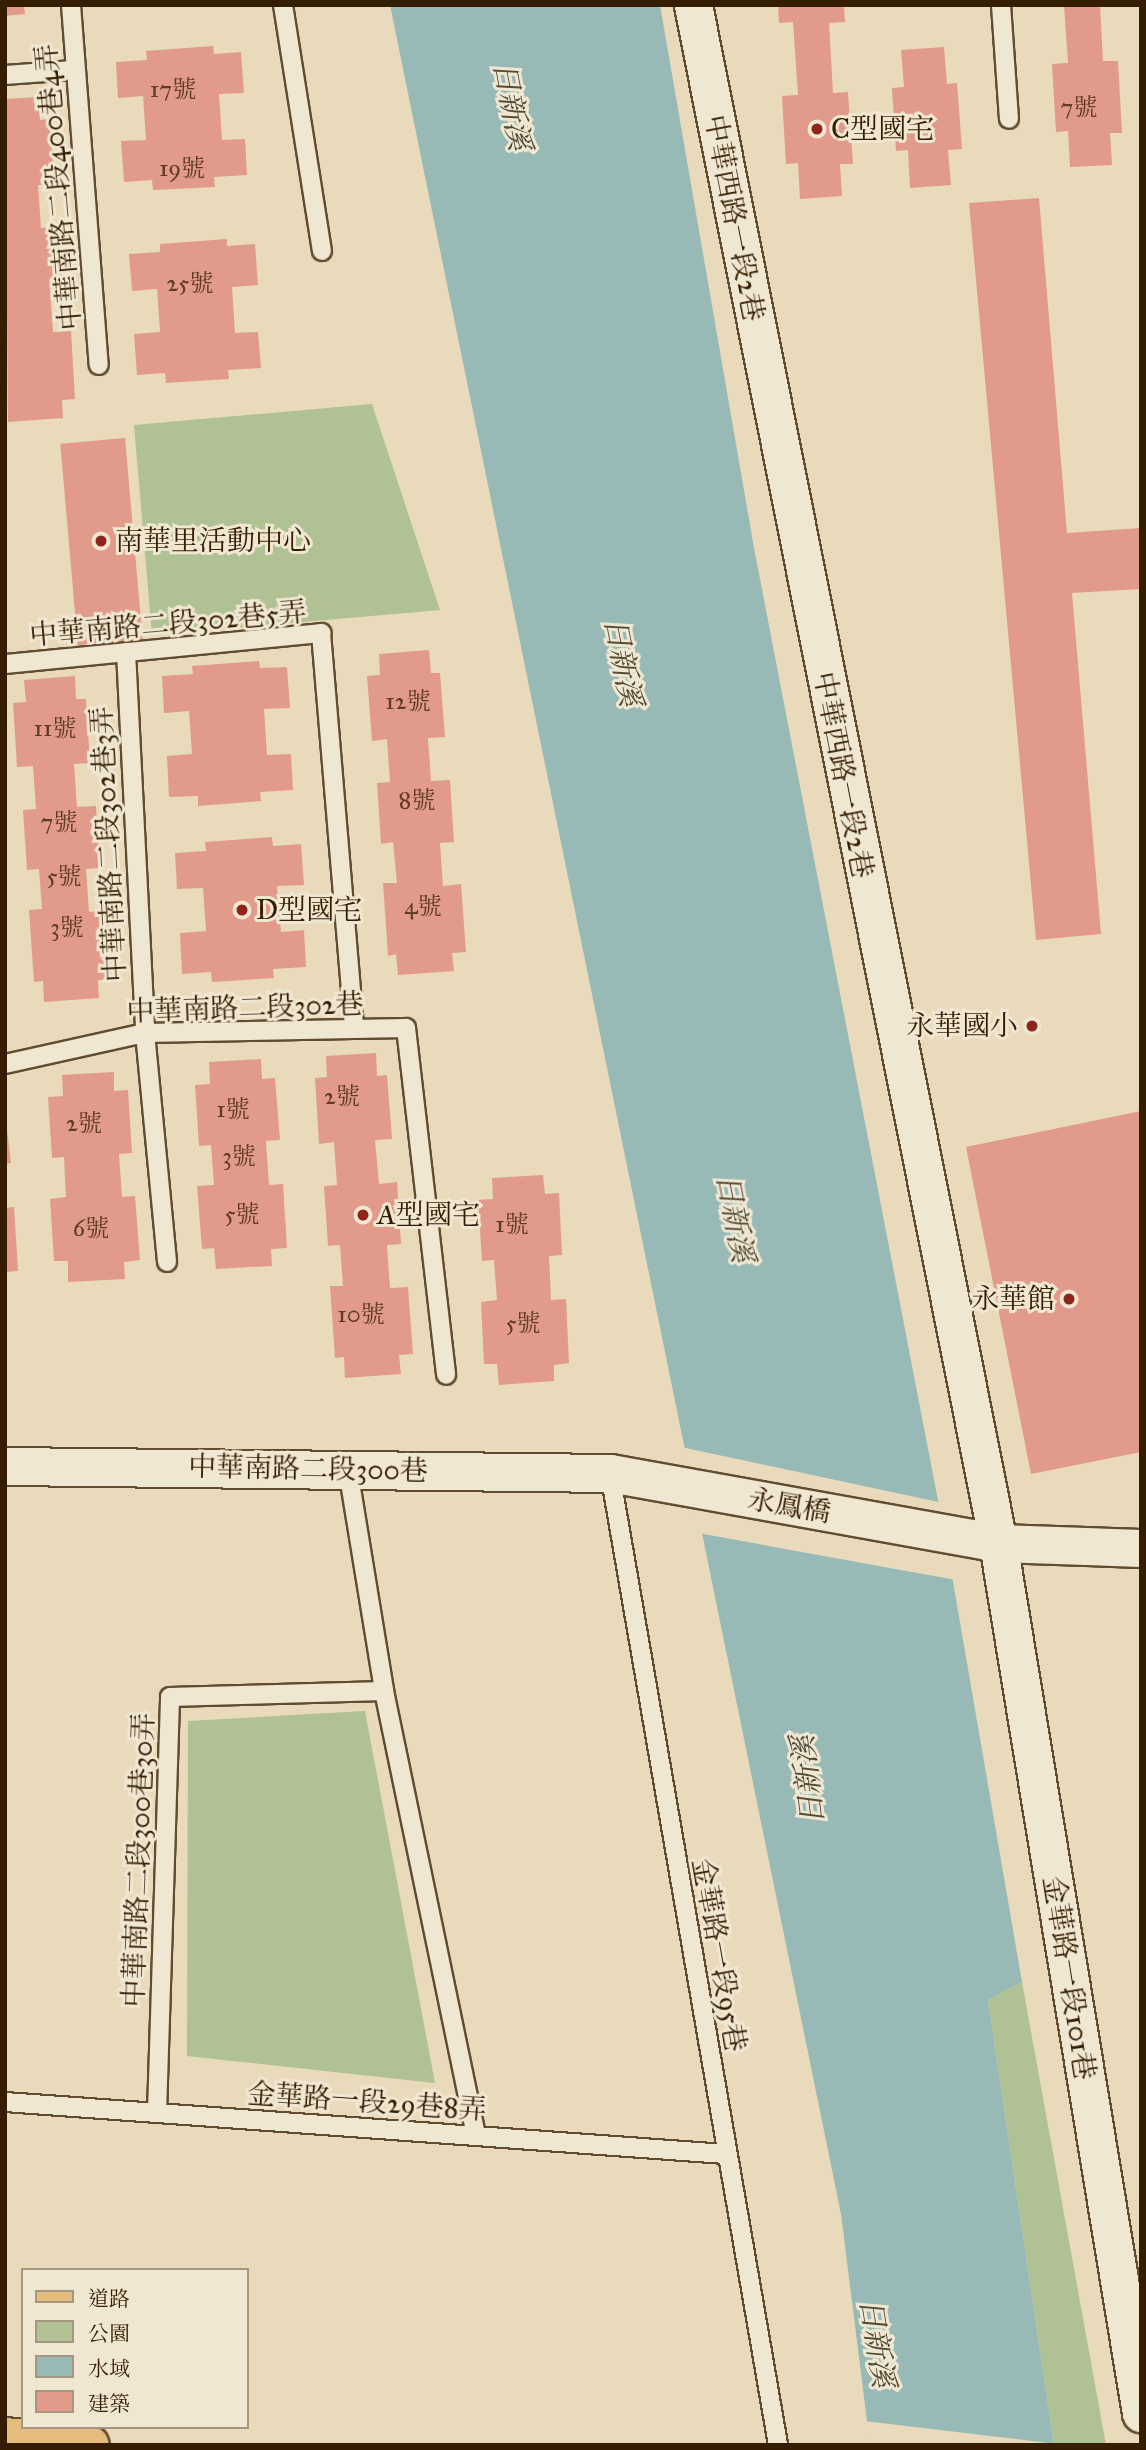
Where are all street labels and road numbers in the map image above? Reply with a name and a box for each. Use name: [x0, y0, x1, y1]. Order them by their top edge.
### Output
street label: 中華南路二段400巷4弄: [30, 42, 88, 332]
street label: 中華西路一段2巷: [697, 112, 771, 324]
street label: 中華南路二段302巷5弄: [28, 595, 308, 653]
street label: 中華西路一段2巷: [806, 669, 880, 881]
street label: 中華南路二段302巷3弄: [85, 705, 133, 983]
street label: 中華南路二段302巷: [126, 987, 364, 1029]
street label: 中華南路二段300巷: [188, 1450, 428, 1488]
street label: 永鳳橋: [745, 1482, 833, 1530]
street label: 中華南路二段300巷30弄: [117, 1712, 161, 2008]
street label: 金華路一段95巷: [685, 1856, 753, 2054]
street label: 金華路一段101巷: [1036, 1874, 1102, 2082]
street label: 金華路一段29巷8弄: [246, 2077, 488, 2127]

